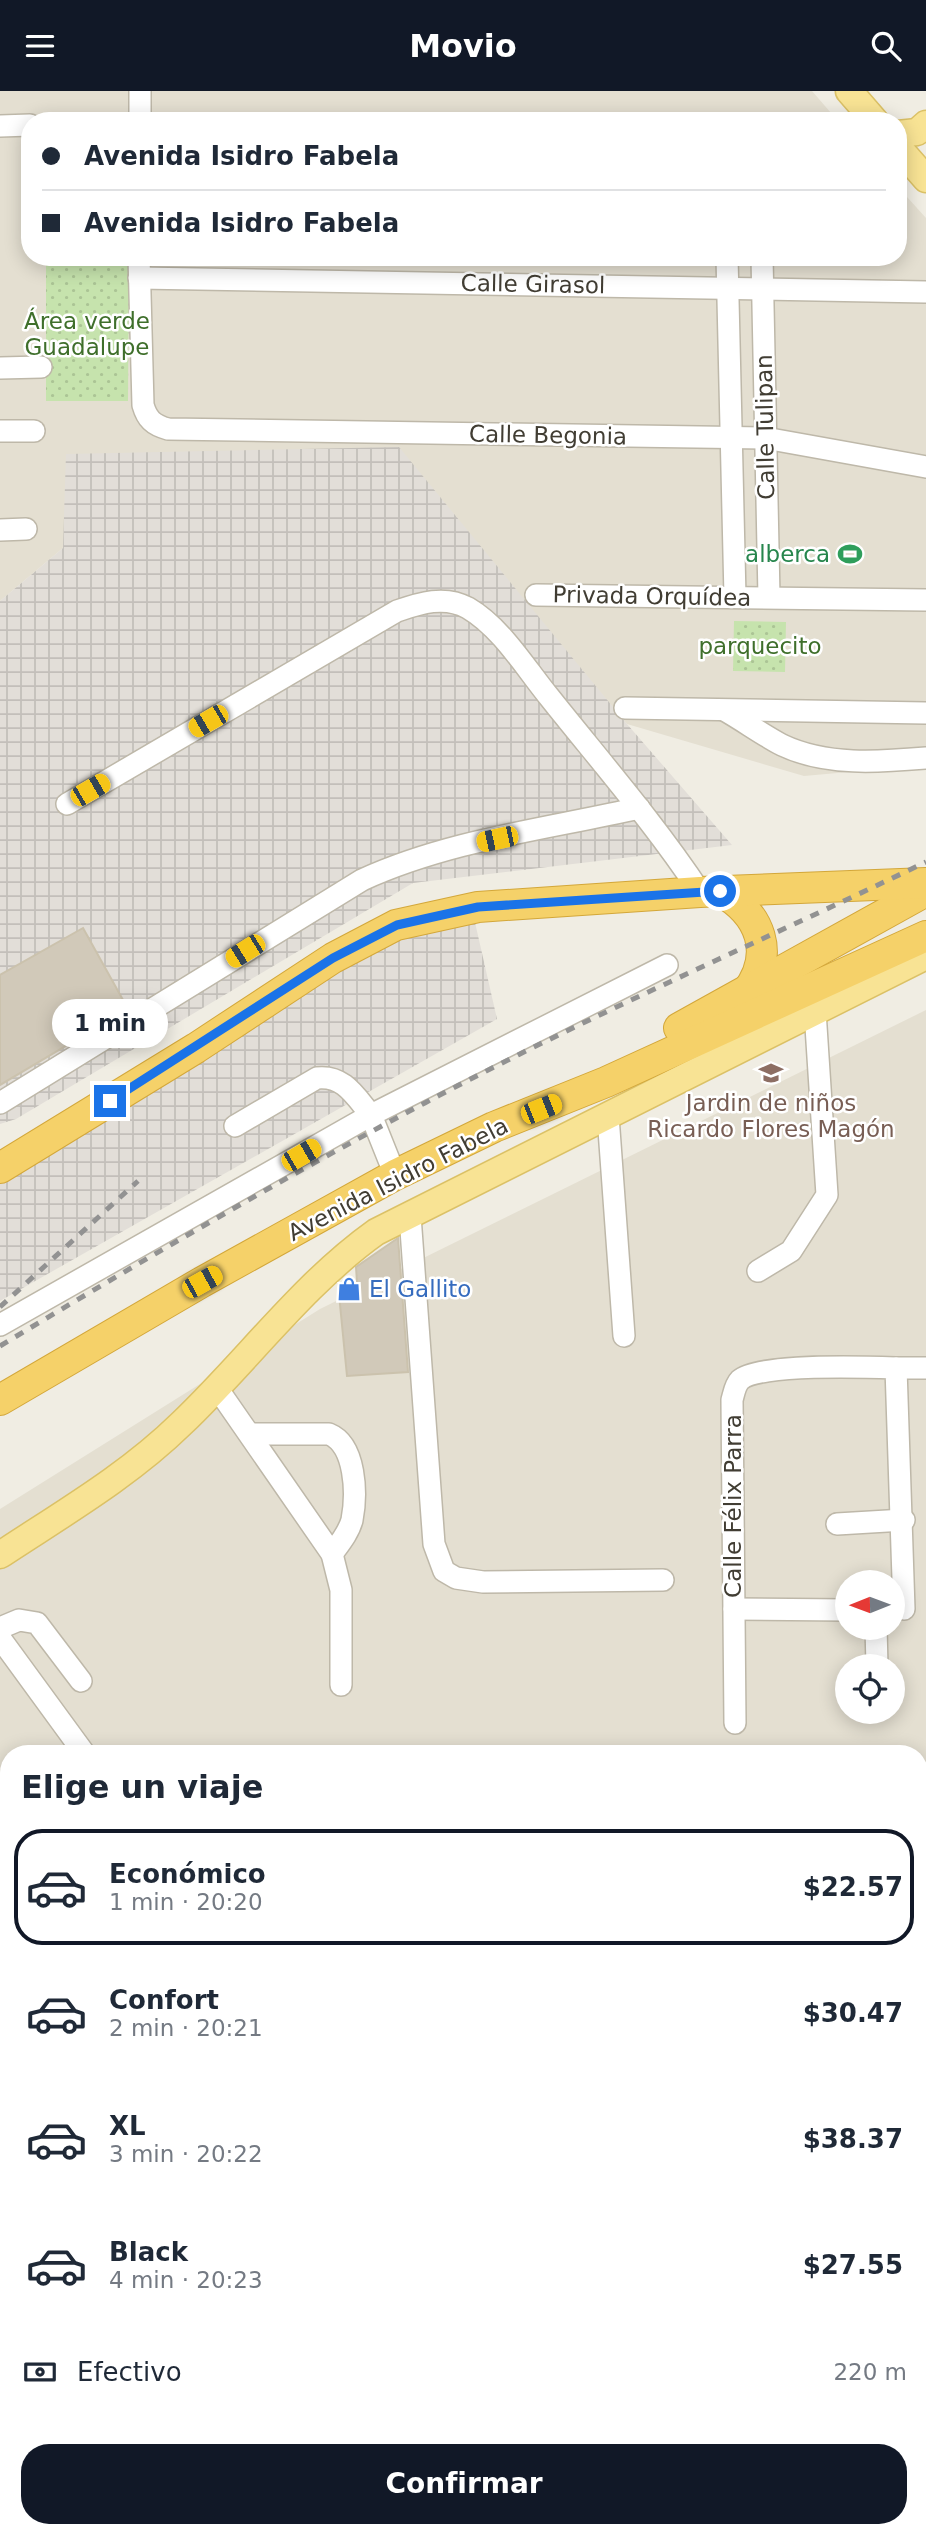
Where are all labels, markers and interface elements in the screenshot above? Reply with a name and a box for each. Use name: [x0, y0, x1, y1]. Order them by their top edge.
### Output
icon: menu: [21, 27, 59, 65]
text: Movio: [409, 27, 517, 65]
icon: search: [867, 27, 905, 65]
text: Avenida Isidro Fabela: [84, 141, 399, 171]
text: Avenida Isidro Fabela: [84, 208, 399, 238]
street label: Calle Girasol: [460, 270, 606, 298]
park label: Área verde Guadalupe: [24, 307, 150, 360]
street label: Calle Tulipan: [751, 354, 779, 500]
street label: Calle Begonia: [469, 421, 627, 449]
sports icon: alberca: [836, 540, 864, 568]
place label: alberca: [745, 541, 830, 567]
street label: Privada Orquídea: [552, 581, 752, 611]
park label: parquecito: [698, 633, 822, 659]
car: [185, 701, 232, 741]
car: [67, 770, 114, 810]
car: [475, 824, 520, 854]
route start: [704, 875, 736, 907]
car: [222, 931, 269, 971]
callout: 1 min: [52, 999, 168, 1049]
text: 1 min: [74, 1010, 146, 1036]
school or university icon: Jardin de niños Ricardo Flores Magón: [757, 1059, 785, 1087]
route end: [94, 1085, 126, 1117]
place label: Jardin de niños Ricardo Flores Magón: [647, 1090, 895, 1142]
car: [518, 1091, 565, 1127]
street label: Avenida Isidro Fabela: [284, 1112, 512, 1246]
car: [278, 1135, 325, 1175]
car: [179, 1263, 226, 1301]
shop icon: El Gallito: [335, 1275, 363, 1303]
place label: El Gallito: [369, 1276, 471, 1302]
street label: Calle Félix Parra: [720, 1414, 746, 1598]
north arrow: [835, 1570, 905, 1640]
map controls: [835, 1570, 905, 1724]
button: locate: [835, 1654, 905, 1724]
text: Elige un viaje: [21, 1768, 263, 1806]
icon: car: [25, 1856, 88, 1919]
text: Económico: [109, 1859, 266, 1889]
text: $22.57: [803, 1872, 903, 1902]
text: 1 min · 20:20: [109, 1889, 263, 1915]
icon: car: [25, 1982, 88, 2045]
text: Confort: [109, 1985, 219, 2015]
text: $30.47: [803, 1998, 903, 2028]
text: 2 min · 20:21: [109, 2015, 263, 2041]
icon: car: [25, 2108, 88, 2171]
text: XL: [109, 2111, 146, 2141]
text: $38.37: [803, 2124, 903, 2154]
text: 3 min · 20:22: [109, 2141, 263, 2167]
icon: car: [25, 2234, 88, 2297]
text: Black: [109, 2237, 188, 2267]
text: $27.55: [803, 2250, 903, 2280]
text: 4 min · 20:23: [109, 2267, 263, 2293]
icon: cash: [21, 2353, 59, 2391]
text: Efectivo: [77, 2357, 182, 2387]
text: 220 m: [833, 2359, 907, 2385]
button: Confirmar: [21, 2444, 907, 2524]

